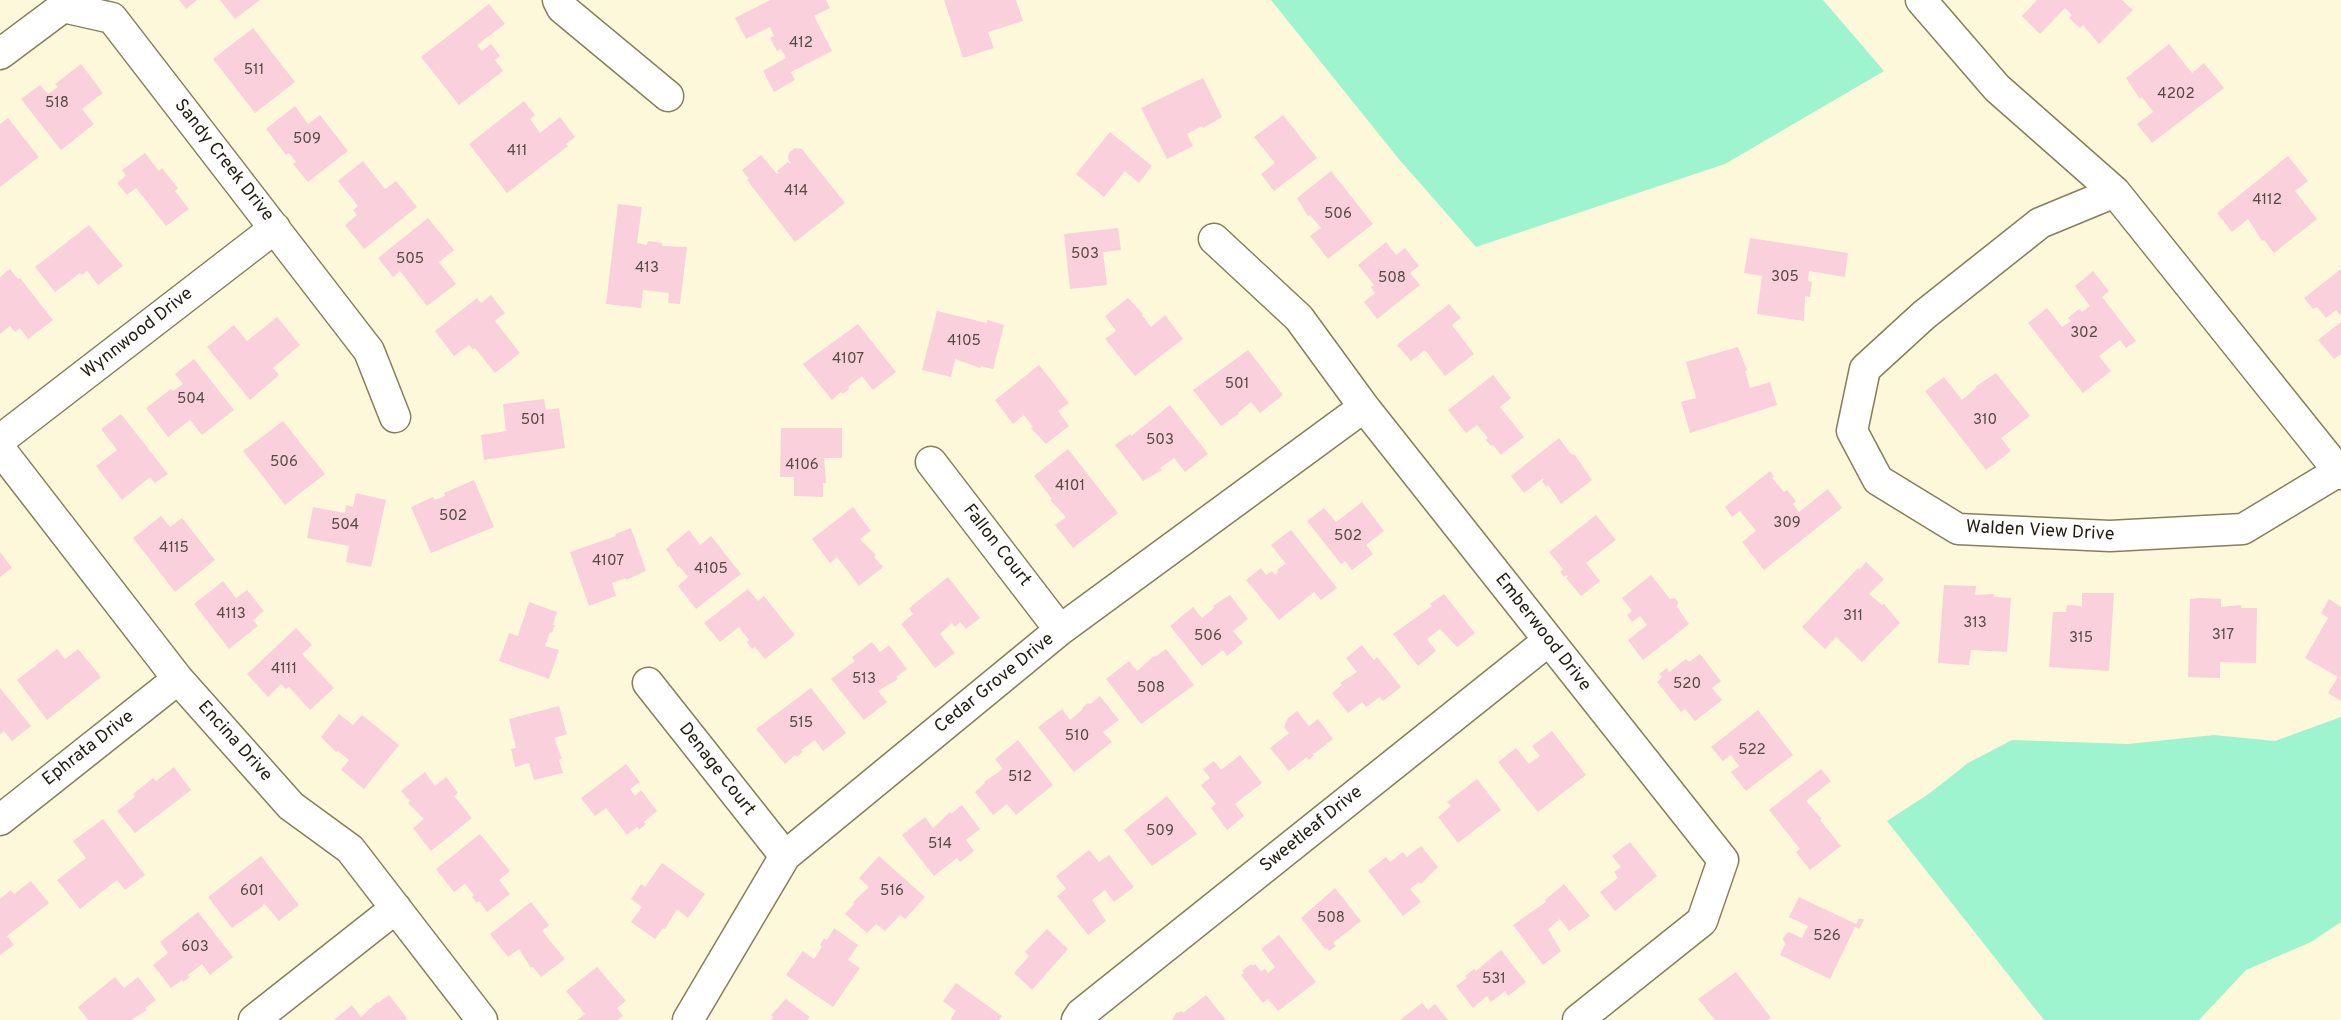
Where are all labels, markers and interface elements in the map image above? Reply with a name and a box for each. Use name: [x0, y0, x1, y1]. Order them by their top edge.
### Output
house number: 412: [789, 35, 813, 53]
house number: 511: [244, 62, 264, 80]
house number: 4202: [2157, 86, 2195, 104]
house number: 518: [45, 95, 69, 113]
street label: Sandy Creek Drive: [169, 96, 277, 226]
house number: 509: [293, 131, 321, 149]
house number: 411: [507, 143, 527, 161]
house number: 414: [784, 183, 808, 201]
house number: 4112: [2252, 192, 2282, 210]
house number: 506: [1324, 206, 1352, 224]
house number: 503: [1071, 246, 1099, 264]
house number: 505: [396, 251, 424, 269]
house number: 413: [635, 260, 659, 278]
house number: 305: [1771, 269, 1799, 287]
house number: 508: [1378, 270, 1406, 288]
street label: Wynnwood Drive: [78, 284, 198, 384]
house number: 302: [2070, 325, 2098, 343]
house number: 4105: [947, 333, 981, 351]
house number: 4107: [832, 351, 864, 369]
house number: 501: [1225, 376, 1249, 394]
house number: 504: [177, 391, 205, 409]
house number: 501: [521, 412, 545, 430]
house number: 310: [1973, 412, 1997, 430]
house number: 503: [1146, 432, 1174, 450]
house number: 506: [270, 454, 298, 472]
house number: 4106: [785, 457, 819, 475]
house number: 4101: [1055, 478, 1085, 496]
street label: Fallon Court: [957, 501, 1035, 591]
house number: 502: [439, 508, 467, 526]
house number: 309: [1773, 515, 1801, 533]
house number: 504: [331, 517, 359, 535]
street label: Walden View Drive: [1965, 517, 2115, 547]
house number: 502: [1334, 528, 1362, 546]
house number: 4115: [159, 540, 189, 558]
house number: 4107: [592, 553, 624, 571]
house number: 4105: [694, 561, 728, 579]
street label: Emberwood Drive: [1489, 570, 1595, 696]
house number: 4113: [216, 606, 246, 624]
house number: 311: [1843, 608, 1863, 626]
house number: 313: [1963, 615, 1987, 633]
house number: 317: [2212, 627, 2234, 645]
house number: 506: [1194, 628, 1222, 646]
street label: Cedar Grove Drive: [931, 629, 1059, 739]
house number: 315: [2069, 630, 2093, 648]
house number: 4111: [271, 661, 297, 679]
house number: 513: [852, 671, 876, 689]
house number: 520: [1673, 676, 1701, 694]
house number: 508: [1137, 680, 1165, 698]
street label: Encina Drive: [192, 697, 276, 787]
street label: Ephrata Drive: [39, 707, 139, 791]
house number: 515: [789, 715, 813, 733]
street label: Denage Court: [673, 719, 759, 821]
house number: 510: [1065, 728, 1089, 746]
house number: 522: [1738, 742, 1766, 760]
house number: 512: [1008, 769, 1032, 787]
street label: Sweetleaf Drive: [1256, 782, 1368, 878]
house number: 509: [1146, 823, 1174, 841]
house number: 514: [928, 836, 952, 854]
house number: 601: [240, 883, 264, 901]
house number: 516: [880, 883, 904, 901]
house number: 508: [1317, 910, 1345, 928]
house number: 526: [1813, 928, 1841, 946]
house number: 603: [181, 939, 209, 957]
house number: 531: [1482, 971, 1506, 989]

